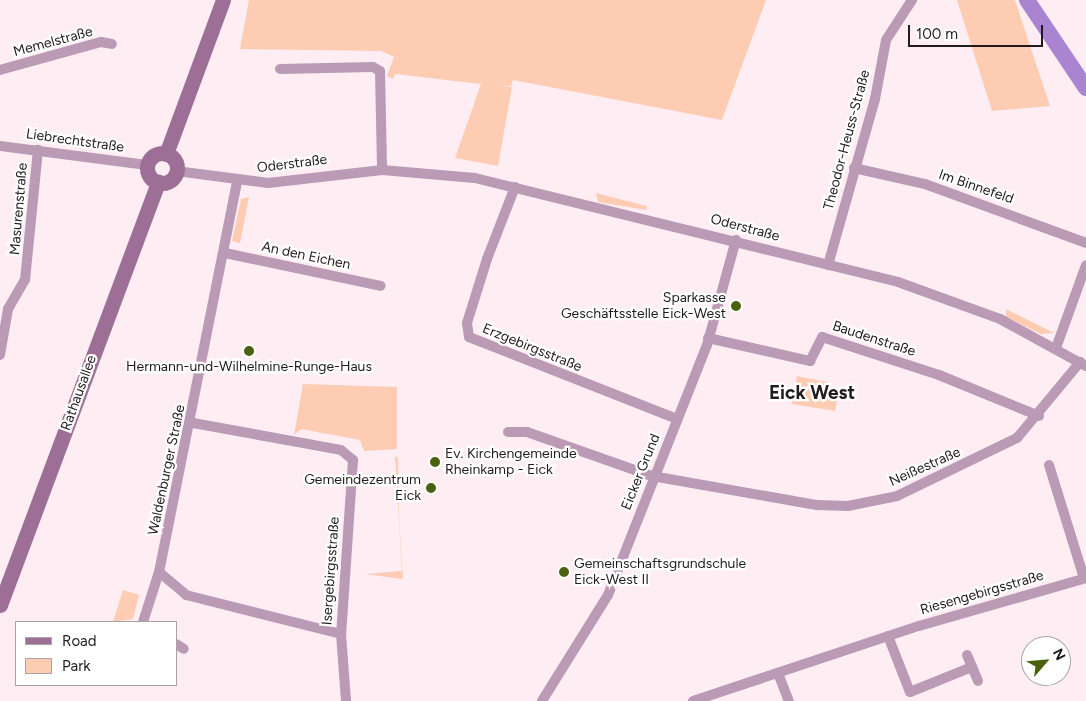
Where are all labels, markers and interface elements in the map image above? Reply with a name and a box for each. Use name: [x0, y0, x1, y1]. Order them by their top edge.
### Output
scale bar: [911, 15, 1046, 47]
street label: Memelstraße: [12, 23, 94, 61]
text: 100 m: [916, 25, 958, 43]
street label: Theodor-Heuss-Straße: [820, 68, 874, 212]
street label: Liebrechtstraße: [25, 126, 125, 156]
street label: Oderstraße: [256, 151, 328, 177]
street label: Masurenstraße: [7, 162, 31, 256]
street label: Im Binnefeld: [936, 166, 1016, 208]
street label: Oderstraße: [709, 211, 781, 245]
street label: An den Eichen: [260, 238, 352, 274]
place label: Sparkasse Geschäftsstelle Eick-West: [561, 290, 726, 322]
marker: Sparkasse Geschäftsstelle Eick-West: [730, 300, 742, 312]
street label: Baudenstraße: [830, 318, 918, 360]
street label: Erzgebirgsstraße: [480, 320, 584, 376]
marker: Hermann-und-Wilhelmine-Runge-Haus: [243, 345, 255, 357]
street label: Rathausallee: [58, 353, 100, 433]
place label: Hermann-und-Wilhelmine-Runge-Haus: [126, 359, 372, 375]
district label: Eick West: [769, 382, 855, 404]
street label: Waldenburger Straße: [145, 403, 189, 537]
street label: Eicker Grund: [618, 431, 664, 513]
street label: Neißestraße: [887, 444, 963, 490]
place label: Ev. Kirchengemeinde Rheinkamp - Eick: [445, 446, 577, 478]
marker: Ev. Kirchengemeinde Rheinkamp - Eick: [429, 456, 441, 468]
place label: Gemeindezentrum Eick: [304, 472, 421, 504]
marker: Gemeindezentrum Eick: [425, 482, 437, 494]
street label: Isergebirgsstraße: [319, 516, 343, 626]
place label: Gemeinschaftsgrundschule Eick-West II: [574, 556, 746, 588]
marker: Gemeinschaftsgrundschule Eick-West II: [558, 566, 570, 578]
street label: Riesengebirgsstraße: [918, 567, 1046, 619]
legend: [15, 621, 178, 686]
text: Road: [62, 632, 97, 650]
north arrow: [1021, 636, 1071, 686]
text: N: [1049, 646, 1069, 663]
text: Park: [62, 657, 91, 675]

